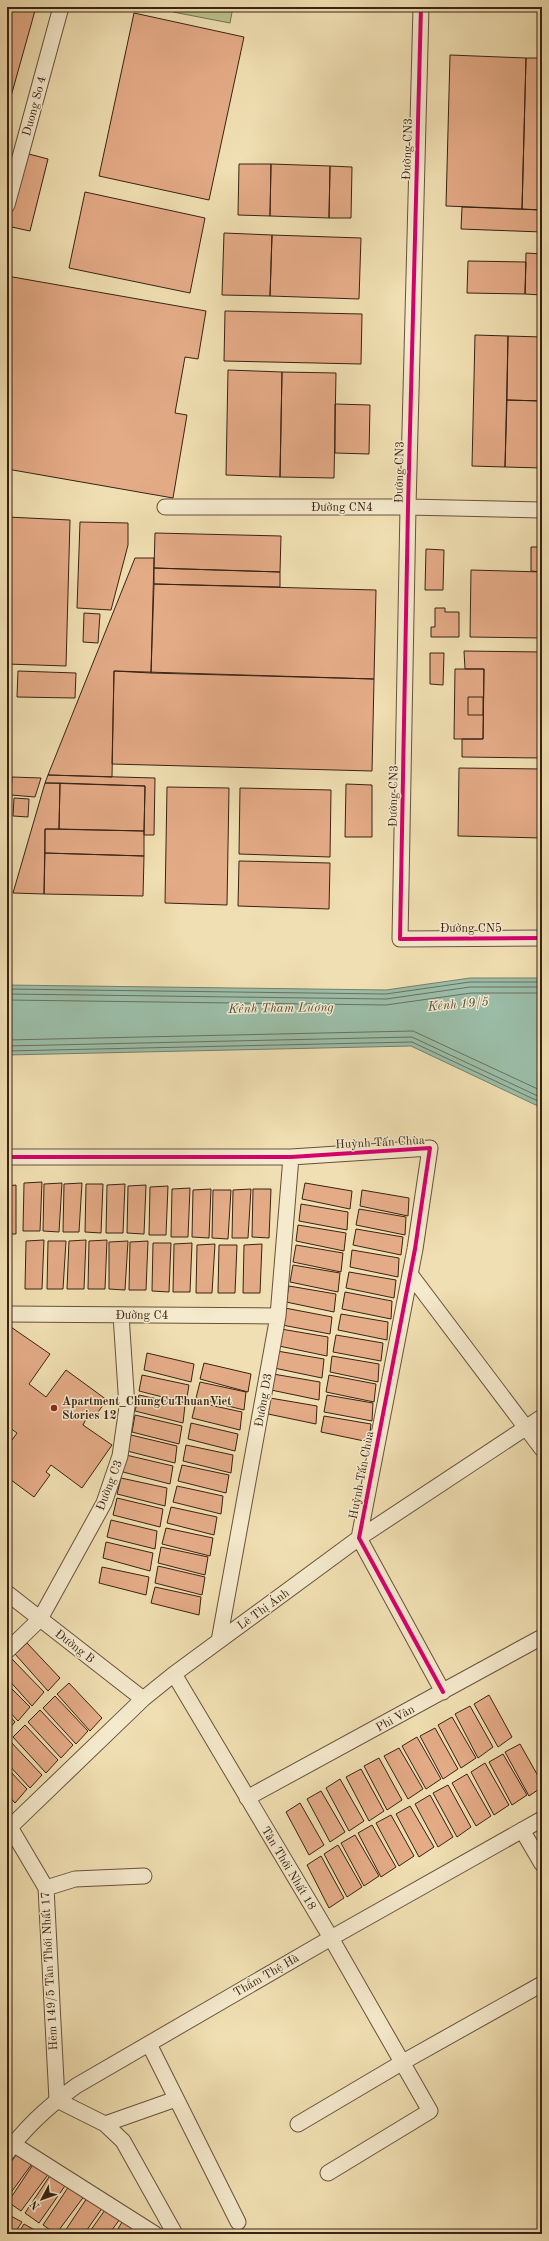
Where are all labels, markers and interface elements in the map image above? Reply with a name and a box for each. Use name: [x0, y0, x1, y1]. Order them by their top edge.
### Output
street label: Duong So 4: [21, 75, 49, 138]
street label: Đường CN3: [401, 118, 415, 180]
street label: Đường CN3: [393, 441, 407, 503]
street label: Đường CN4: [311, 502, 373, 514]
street label: Đường CN3: [387, 765, 401, 827]
street label: Đường CN5: [440, 922, 502, 935]
water label: Kênh 19/5: [426, 995, 490, 1014]
water label: Kênh Tham Lương: [227, 1001, 334, 1016]
street label: Huỳnh Tấn Chùa: [335, 1134, 425, 1151]
street label: Đường C4: [116, 1310, 168, 1322]
street label: Đường D3: [253, 1372, 275, 1428]
place label: Apartment_ChungCuThuanViet Stories 12: [62, 1396, 232, 1422]
marker: Apartment_ChungCuThuanViet Stories 12: [49, 1403, 59, 1413]
street label: Huỳnh Tấn Chùa: [347, 1430, 376, 1520]
street label: Đường C3: [95, 1459, 125, 1512]
street label: Lê Thị Ánh: [234, 1584, 292, 1633]
street label: Đường B: [52, 1628, 96, 1666]
street label: Phi Vân: [374, 1703, 417, 1734]
street label: Tân Thới Nhất 18: [259, 1824, 319, 1912]
street label: Hẻm 149/5 Tân Thới Nhất 17: [39, 1891, 60, 2051]
street label: Thẩm Thệ Hà: [231, 1951, 301, 1999]
north arrow: [22, 2179, 62, 2219]
text: N: [28, 2197, 42, 2211]

